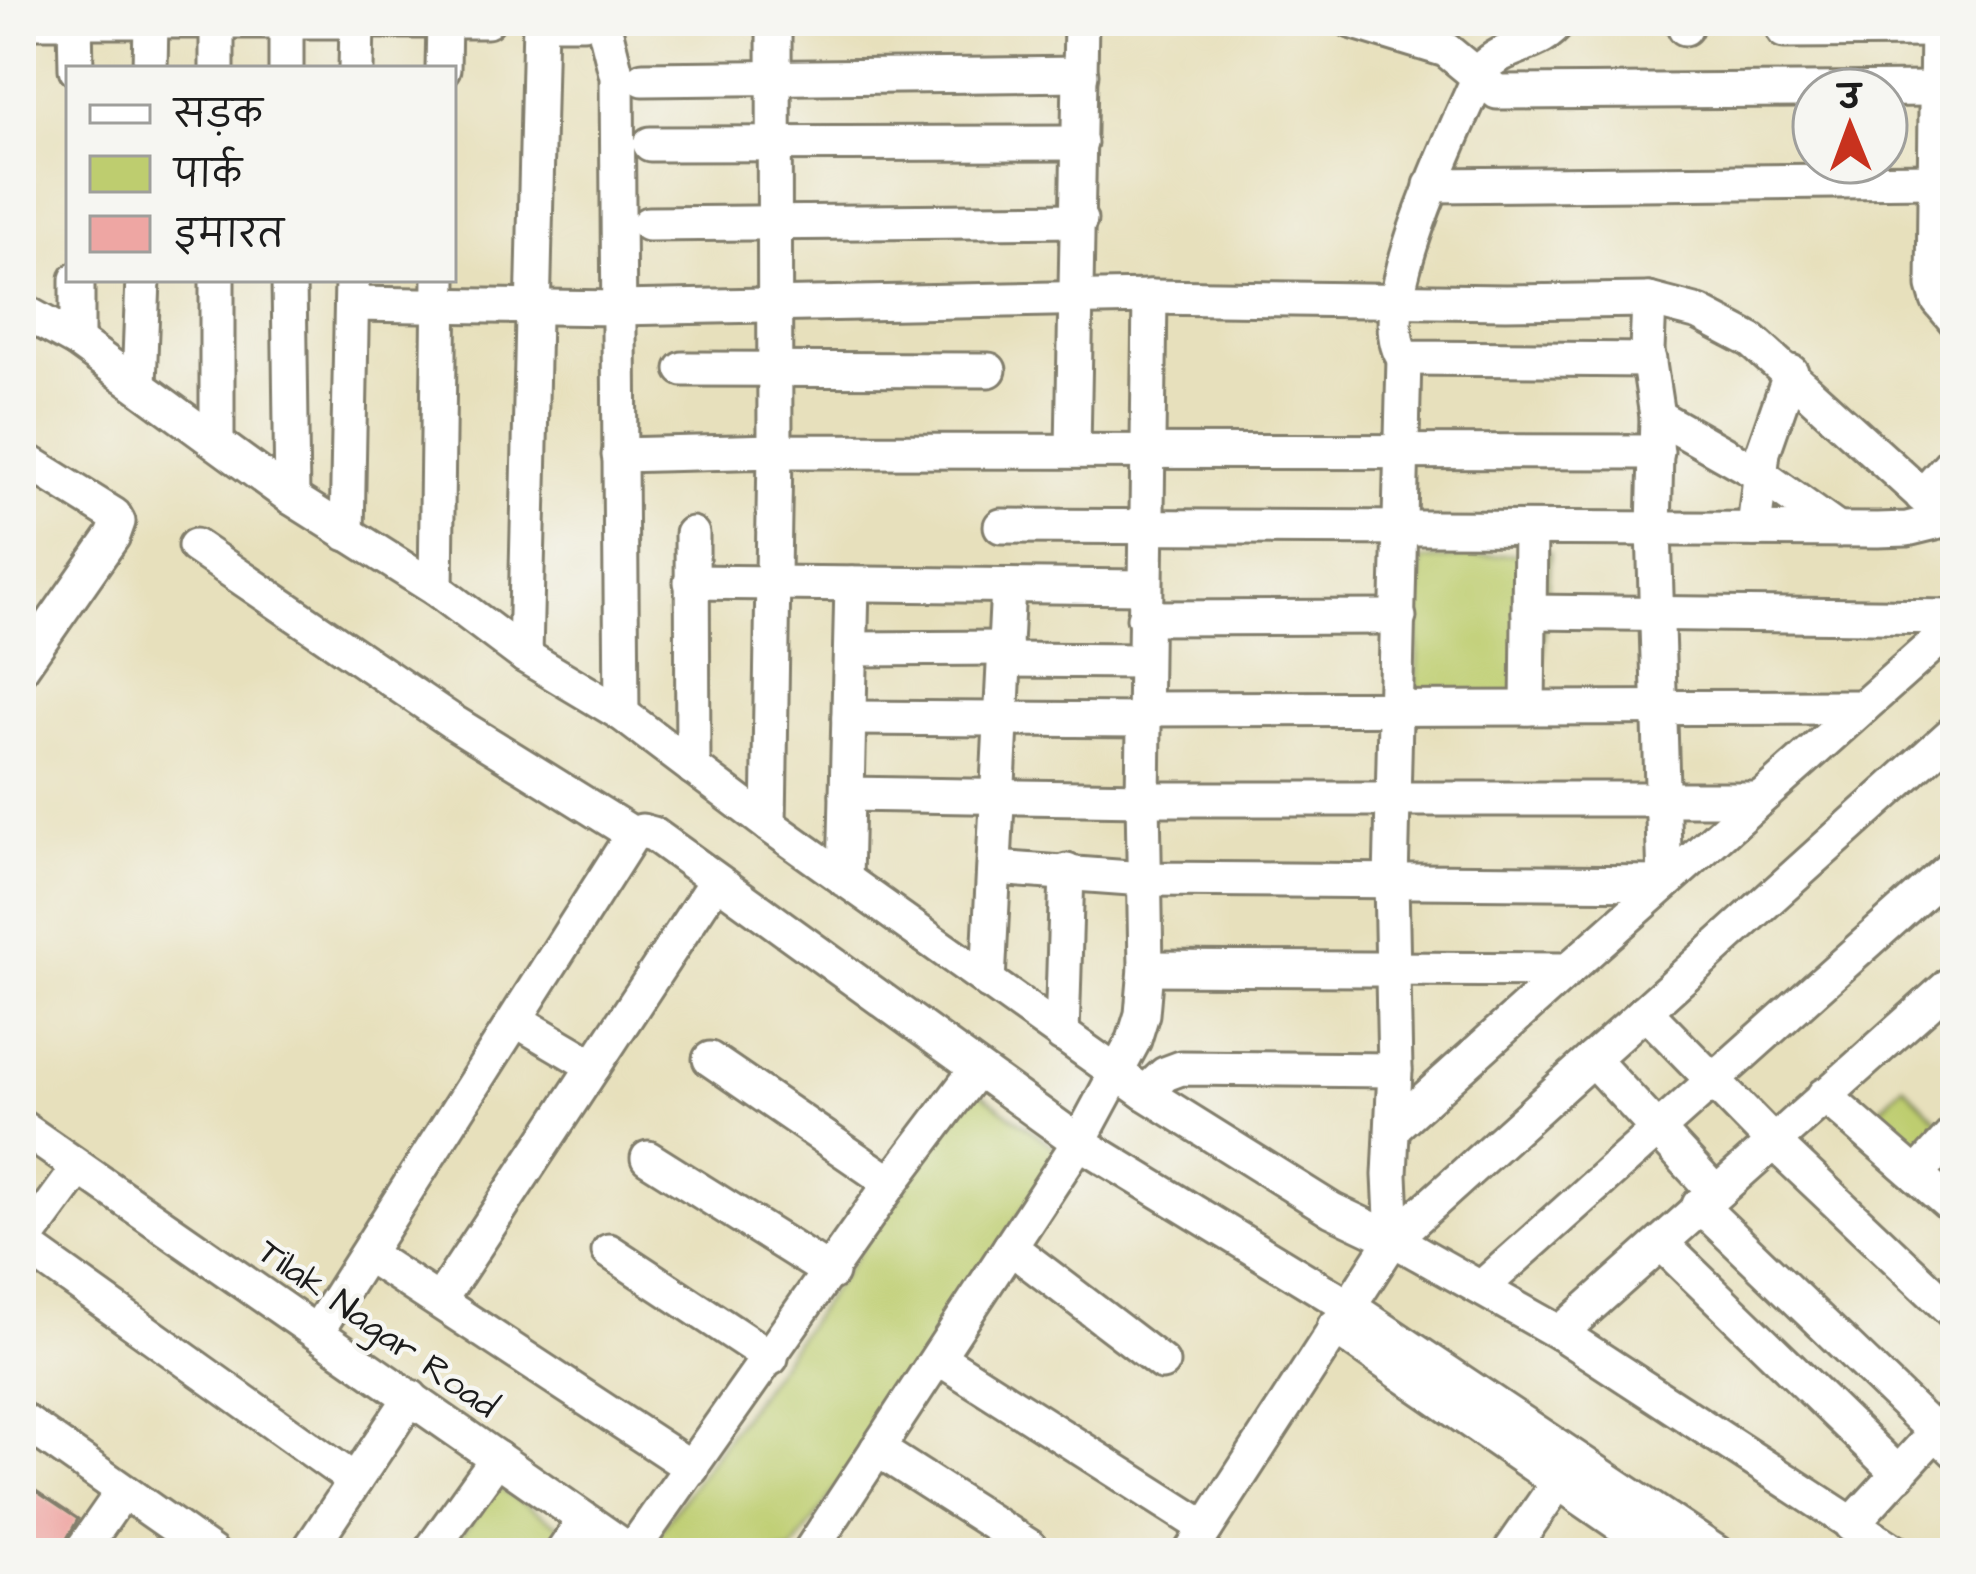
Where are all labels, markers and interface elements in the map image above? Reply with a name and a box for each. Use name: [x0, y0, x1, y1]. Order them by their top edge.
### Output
legend: [66, 66, 456, 282]
north arrow: [1790, 66, 1910, 186]
text: उ: [1835, 75, 1864, 121]
text: सड़क: [172, 90, 265, 141]
text: पार्क: [172, 146, 244, 201]
text: इमारत: [174, 210, 286, 261]
street label: Tilak Nagar Road: [246, 1227, 508, 1432]

